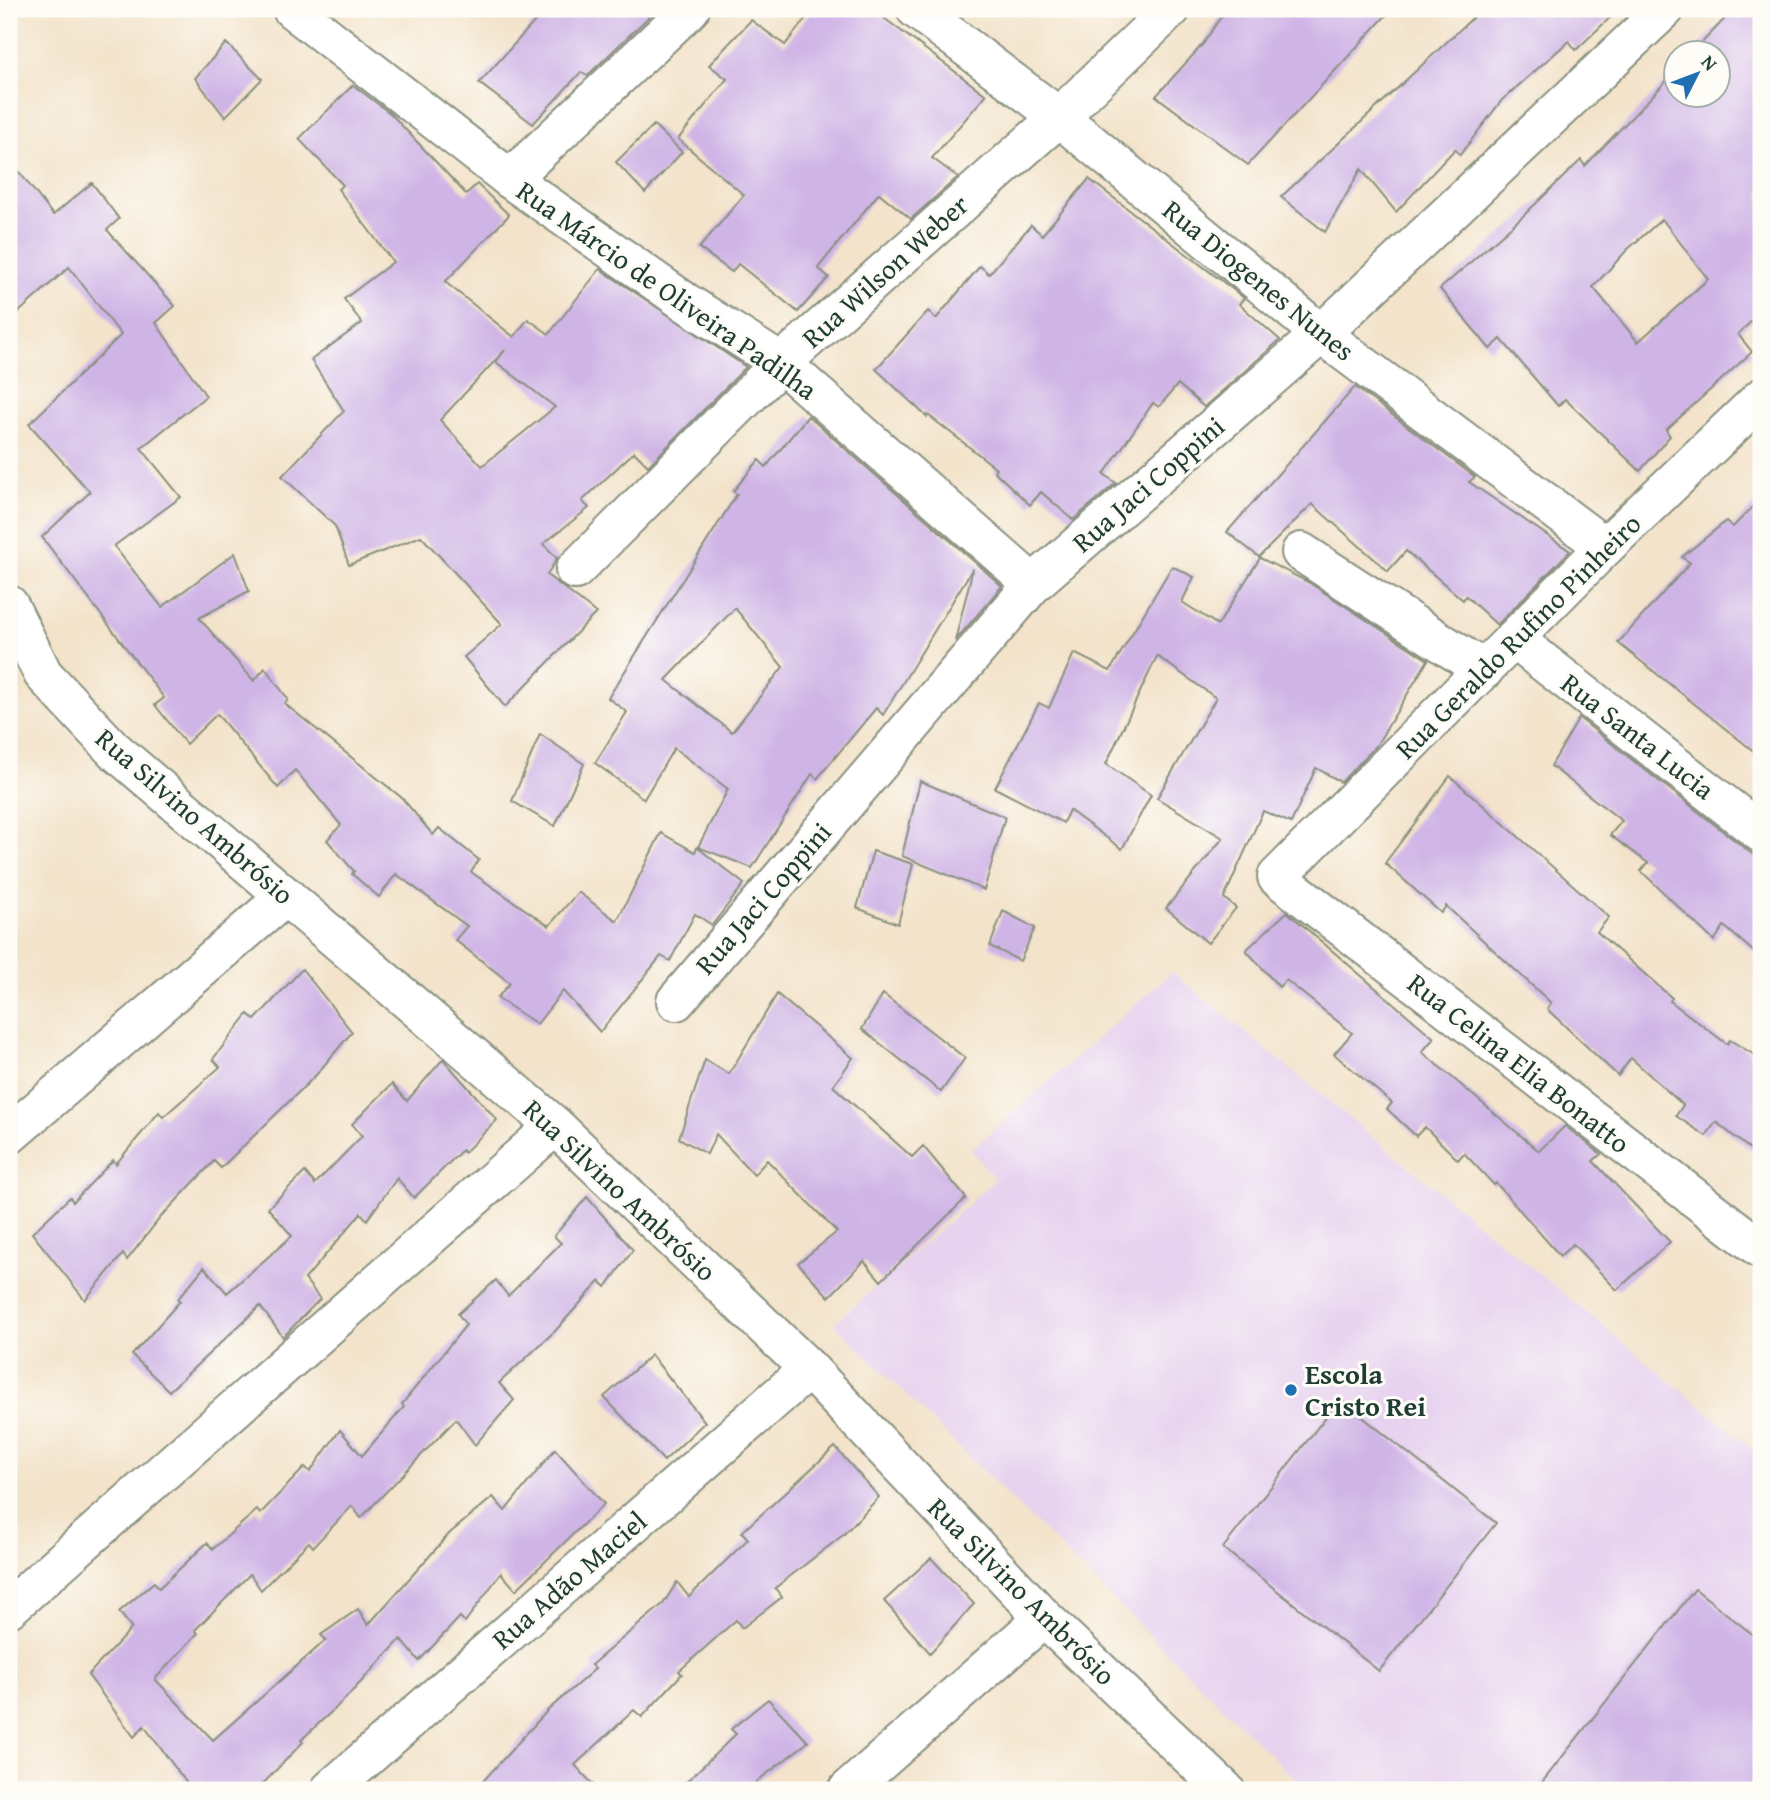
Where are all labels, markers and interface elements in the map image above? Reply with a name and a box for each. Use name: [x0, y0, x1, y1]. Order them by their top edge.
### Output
north arrow: [1662, 38, 1732, 108]
text: N: [1695, 49, 1724, 77]
street label: Rua Márcio de Oliveira Padilha: [509, 170, 827, 410]
street label: Rua Wilson Weber: [792, 184, 978, 357]
street label: Rua Diogenes Nunes: [1155, 189, 1364, 370]
street label: Rua Jaci Coppini: [1062, 406, 1233, 562]
street label: Rua Geraldo Rufino Pinheiro: [1385, 503, 1650, 768]
street label: Rua Santa Lucia: [1553, 663, 1724, 809]
street label: Rua Silvino Ambrósio: [87, 718, 304, 914]
street label: Rua Jaci Coppini: [685, 812, 841, 983]
street label: Rua Celina Elia Bonatto: [1399, 963, 1639, 1163]
street label: Rua Silvino Ambrósio: [514, 1089, 726, 1290]
place label: Escola Cristo Rei: [1305, 1353, 1426, 1426]
marker: Escola Cristo Rei: [1283, 1382, 1299, 1398]
street label: Rua Silvino Ambrósio: [919, 1487, 1126, 1694]
street label: Rua Adão Maciel: [482, 1501, 655, 1659]

